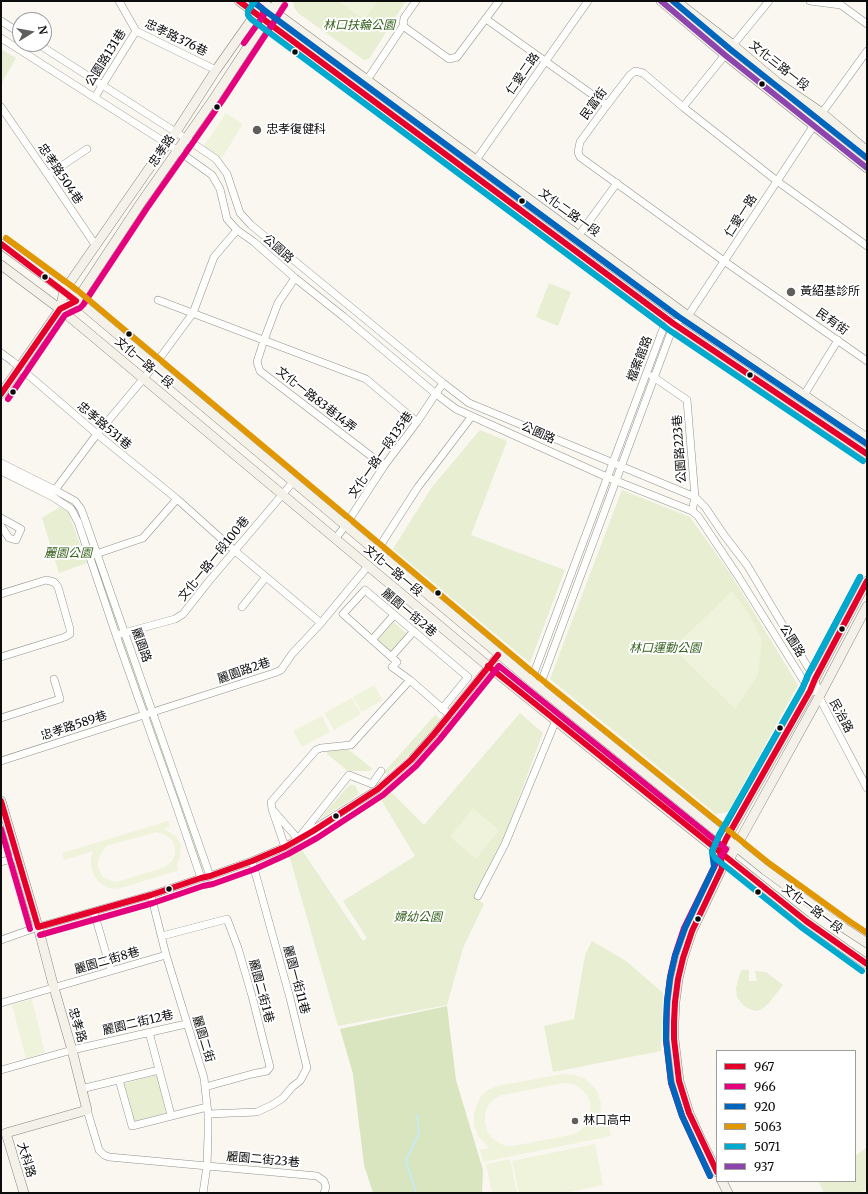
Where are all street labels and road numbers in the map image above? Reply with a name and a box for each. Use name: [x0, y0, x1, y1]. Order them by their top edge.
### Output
street label: 忠孝路376巷: [142, 17, 210, 59]
street label: 公園路131巷: [83, 27, 129, 89]
street label: 文化三路一段: [746, 38, 812, 94]
street label: 仁愛二路: [503, 50, 543, 98]
street label: 民富街: [578, 85, 610, 123]
street label: 忠孝路: [146, 132, 178, 170]
street label: 忠孝路504巷: [35, 141, 85, 207]
street label: 文化二路一段: [536, 186, 602, 240]
street label: 仁愛一路: [722, 192, 760, 240]
street label: 公園路: [260, 232, 296, 266]
street label: 民有街: [813, 306, 851, 338]
street label: 文化一路一段: [112, 334, 176, 392]
street label: 檔案館路: [625, 334, 655, 384]
street label: 文化一路83巷14弄: [273, 364, 359, 436]
street label: 忠孝路531巷: [74, 399, 134, 453]
street label: 文化一路一段135巷: [346, 409, 416, 501]
street label: 公園路223巷: [670, 414, 690, 484]
street label: 公園路: [519, 419, 557, 447]
street label: 文化一路一段100巷: [176, 514, 252, 604]
street label: 文化一路一段: [361, 542, 425, 600]
street label: 麗園一街2巷: [379, 586, 439, 640]
street label: 公園路: [776, 622, 808, 660]
street label: 麗園路: [128, 626, 154, 664]
street label: 麗園路2巷: [216, 655, 272, 687]
street label: 民治路: [826, 697, 856, 735]
street label: 忠孝路589巷: [39, 708, 109, 744]
street label: 文化一路一段: [779, 882, 845, 936]
street label: 麗園一街11巷: [280, 944, 312, 1016]
street label: 麗園二街8巷: [73, 945, 141, 977]
street label: 麗園二街1巷: [246, 958, 276, 1024]
street label: 忠孝路: [65, 1006, 89, 1044]
street label: 麗園二街12巷: [101, 1008, 175, 1038]
street label: 麗園二街: [189, 1014, 217, 1064]
street label: 大科路: [14, 1141, 38, 1179]
street label: 麗園二街23巷: [226, 1150, 300, 1170]

